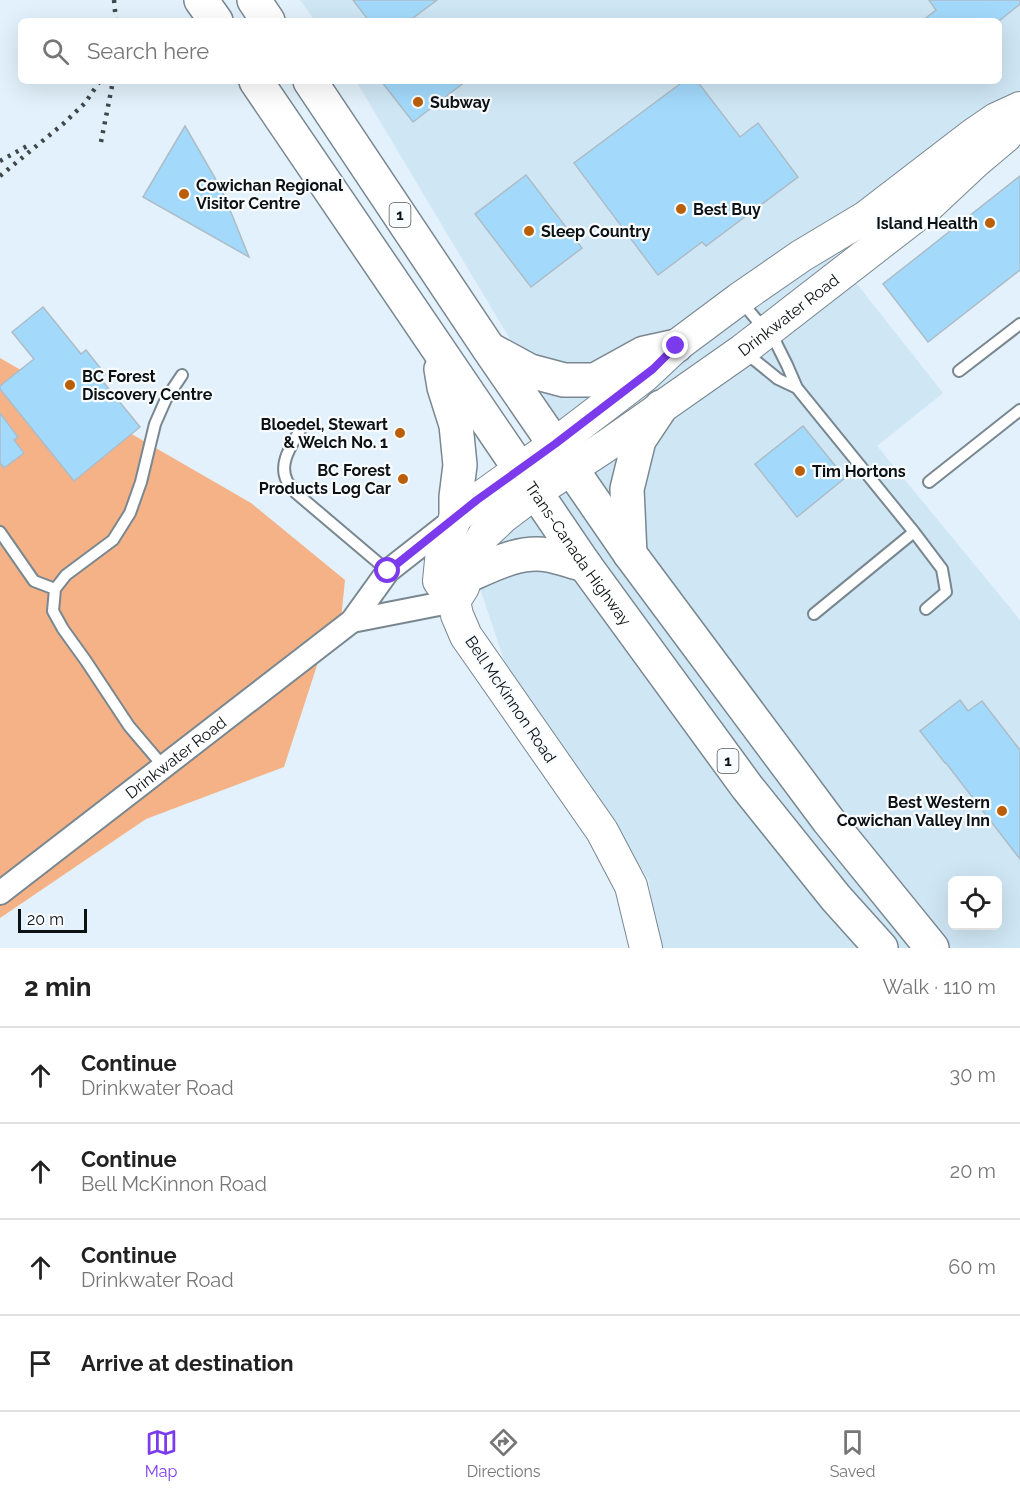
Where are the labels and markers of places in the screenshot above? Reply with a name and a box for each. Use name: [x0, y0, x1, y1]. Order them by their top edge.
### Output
place label: Subway: [430, 93, 491, 112]
marker: Subway: [411, 95, 425, 109]
place label: Cowichan Regional Visitor Centre: [196, 176, 344, 213]
marker: Cowichan Regional Visitor Centre: [177, 187, 191, 201]
place label: Best Buy: [693, 200, 761, 219]
marker: Best Buy: [674, 202, 688, 216]
place label: Island Health: [876, 214, 978, 233]
marker: Island Health: [983, 216, 997, 230]
place label: Sleep Country: [541, 222, 651, 241]
marker: Sleep Country: [522, 224, 536, 238]
place label: BC Forest Discovery Centre: [82, 367, 213, 404]
marker: BC Forest Discovery Centre: [63, 378, 77, 392]
place label: Bloedel, Stewart & Welch No. 1: [261, 415, 388, 452]
marker: Bloedel, Stewart & Welch No. 1: [393, 426, 407, 440]
place label: BC Forest Products Log Car: [259, 461, 391, 498]
place label: Tim Hortons: [812, 462, 906, 481]
marker: Tim Hortons: [793, 464, 807, 478]
marker: BC Forest Products Log Car: [396, 472, 410, 486]
place label: Best Western Cowichan Valley Inn: [837, 793, 990, 830]
marker: Best Western Cowichan Valley Inn: [995, 804, 1009, 818]

